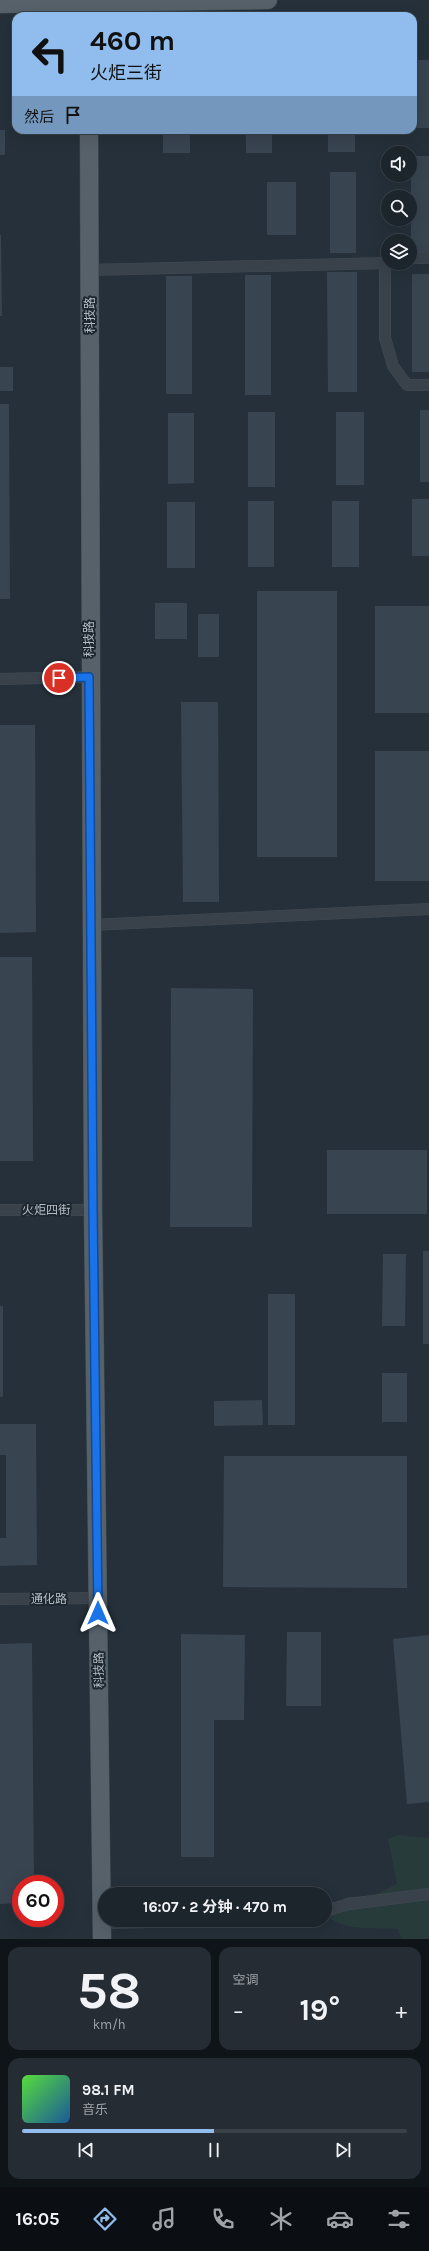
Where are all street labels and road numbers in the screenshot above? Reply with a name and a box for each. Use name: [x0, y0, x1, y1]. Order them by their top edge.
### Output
street label: 科技路: [83, 297, 97, 333]
street label: 科技路: [82, 621, 96, 657]
street label: 火炬四街: [22, 1203, 70, 1217]
street label: 通化路: [31, 1592, 67, 1606]
street label: 科技路: [92, 1652, 106, 1688]

